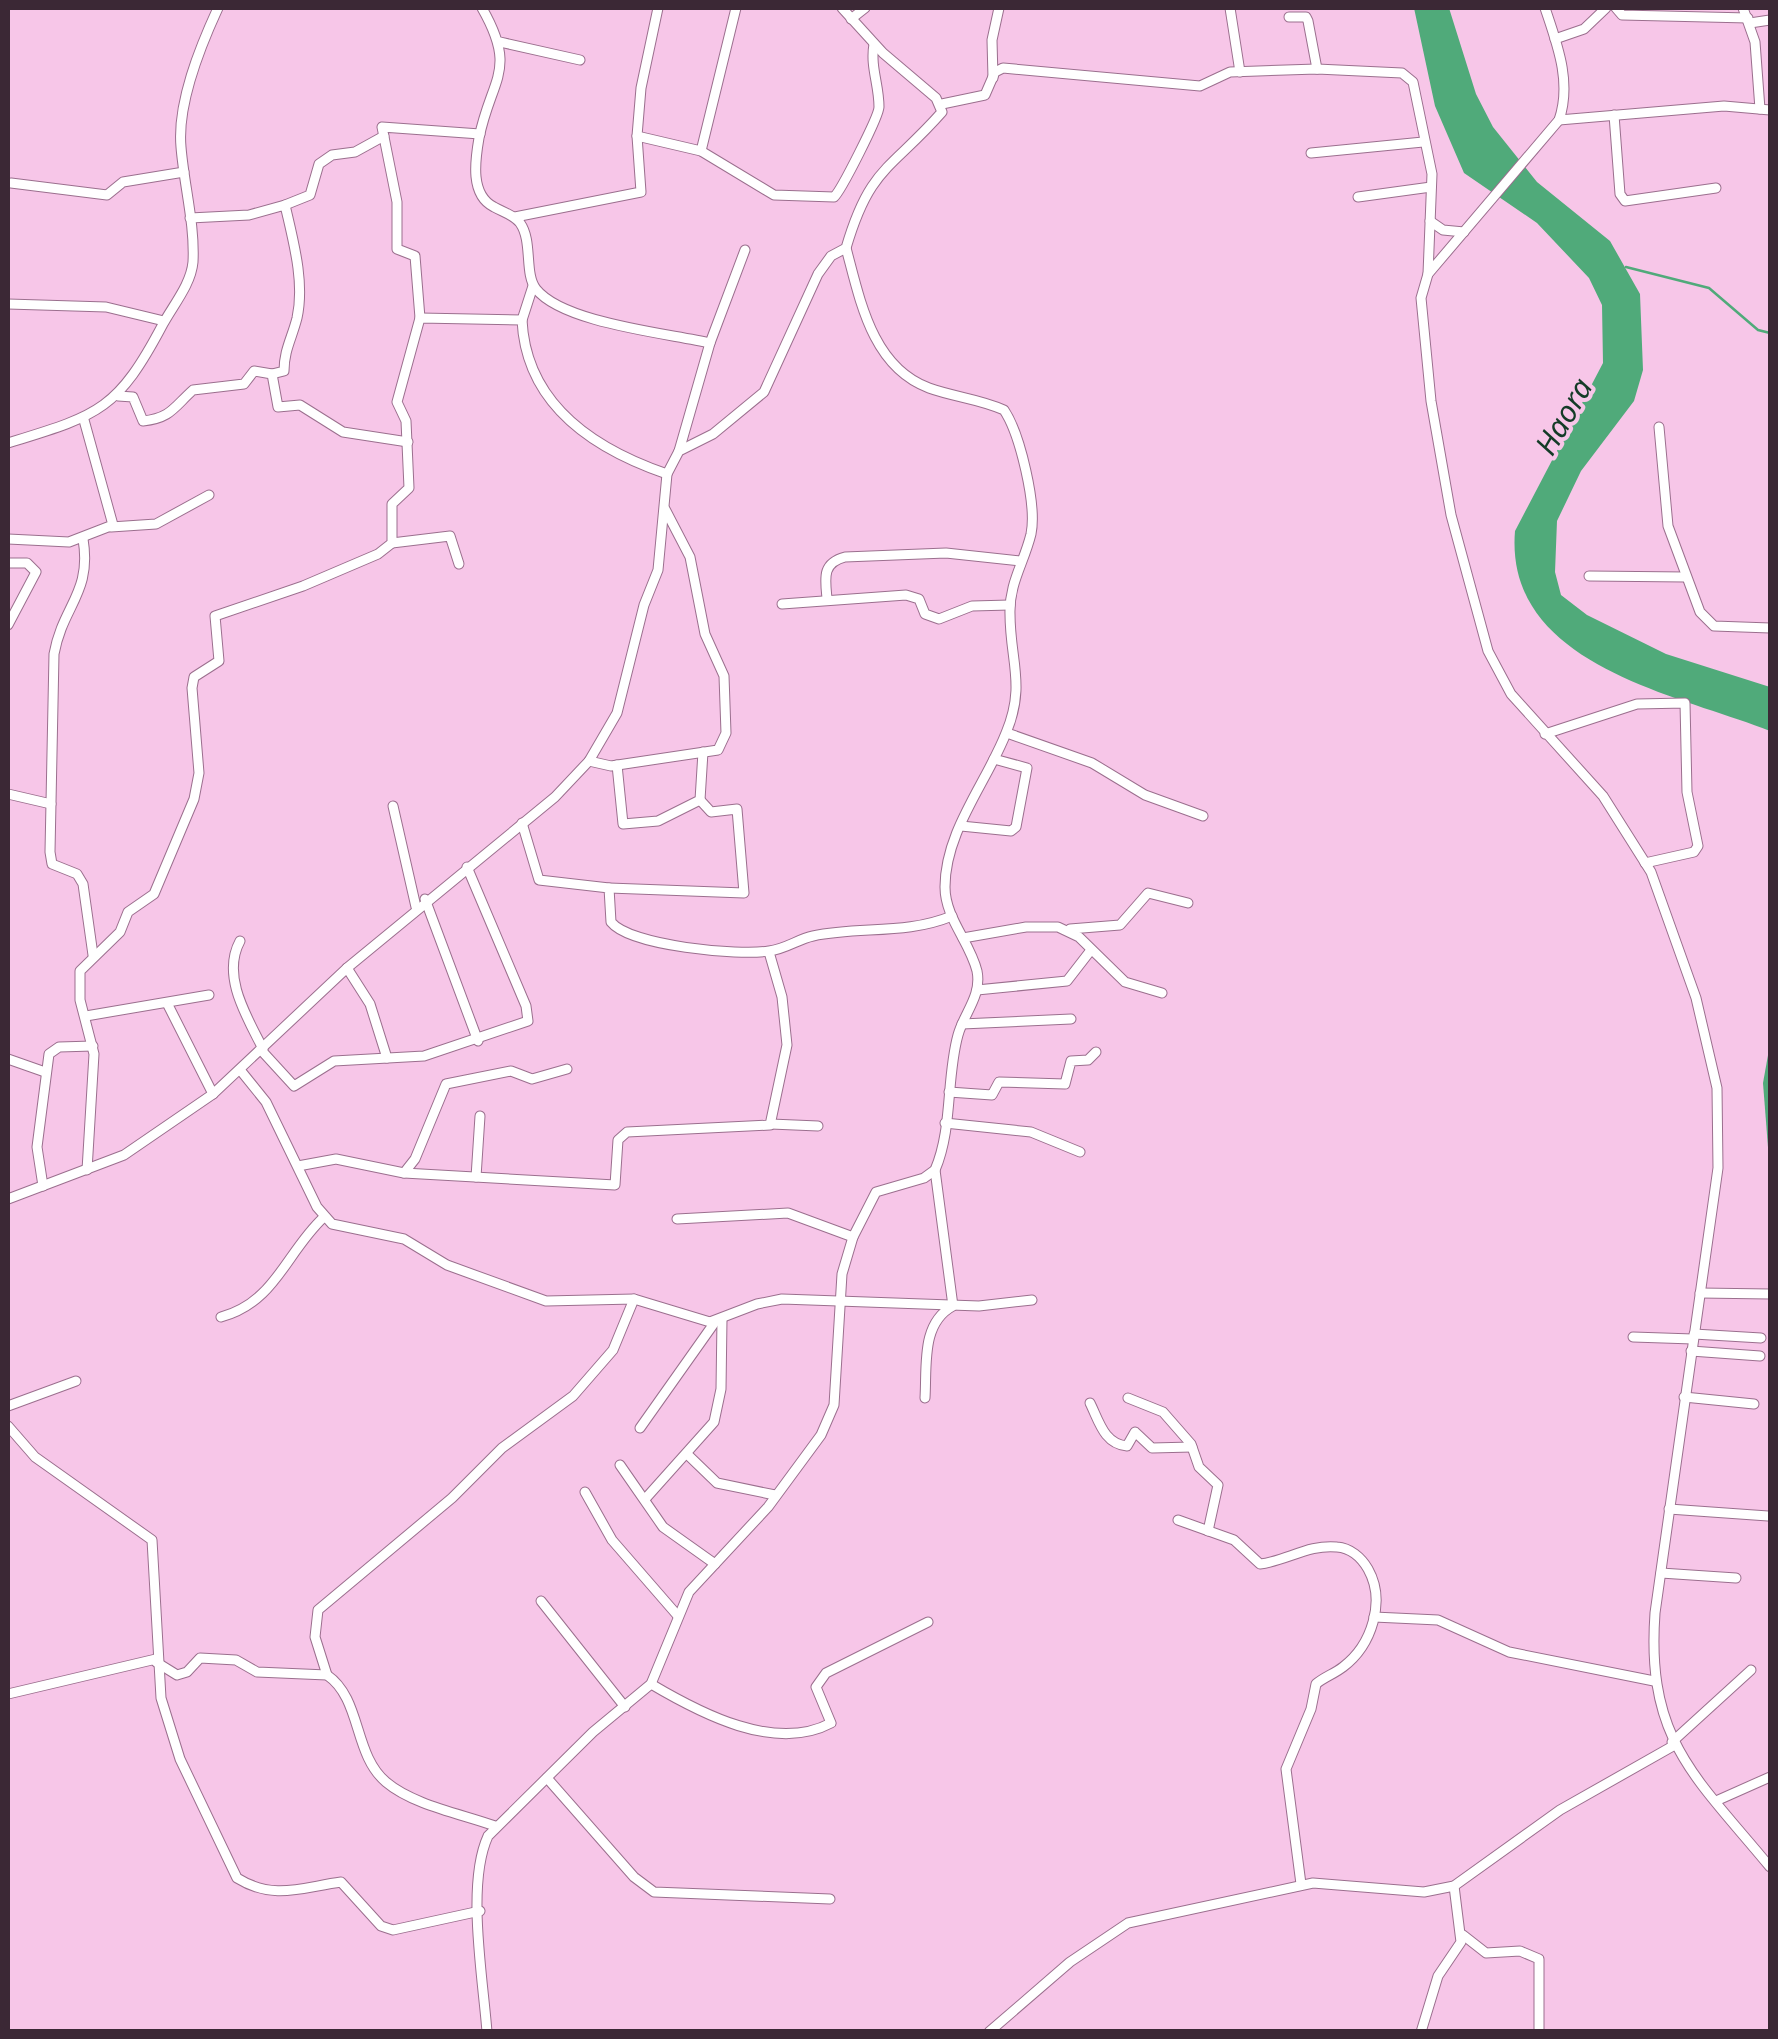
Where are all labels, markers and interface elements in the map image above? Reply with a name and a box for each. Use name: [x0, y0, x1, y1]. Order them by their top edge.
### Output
water label: Haora: [1525, 370, 1601, 462]

